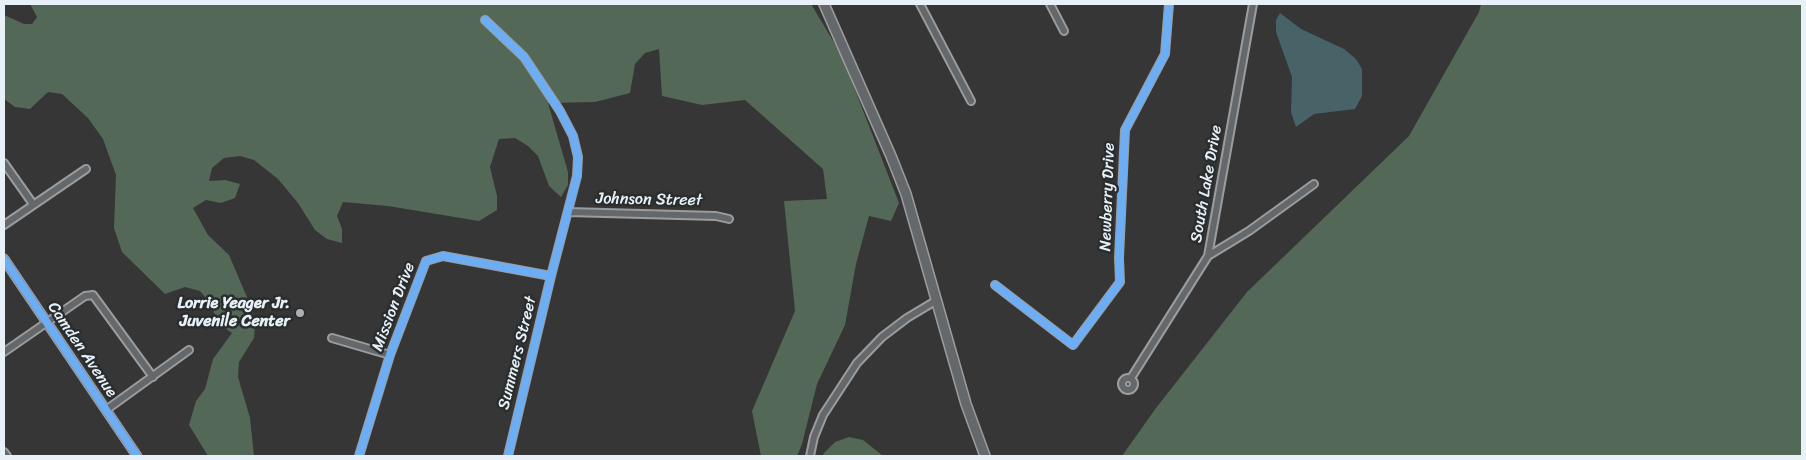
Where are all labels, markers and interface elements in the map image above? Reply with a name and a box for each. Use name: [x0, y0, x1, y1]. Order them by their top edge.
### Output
street label: South Lake Drive: [1187, 124, 1227, 244]
street label: Newberry Drive: [1097, 142, 1119, 252]
street label: Johnson Street: [596, 189, 702, 211]
street label: Mission Drive: [368, 260, 420, 354]
place label: Lorrie Yeager Jr. Juvenile Center: [178, 294, 290, 332]
street label: Summers Street: [495, 294, 541, 412]
street label: Camden Avenue: [43, 299, 121, 401]
marker: Lorrie Yeager Jr. Juvenile Center: [294, 307, 306, 319]

